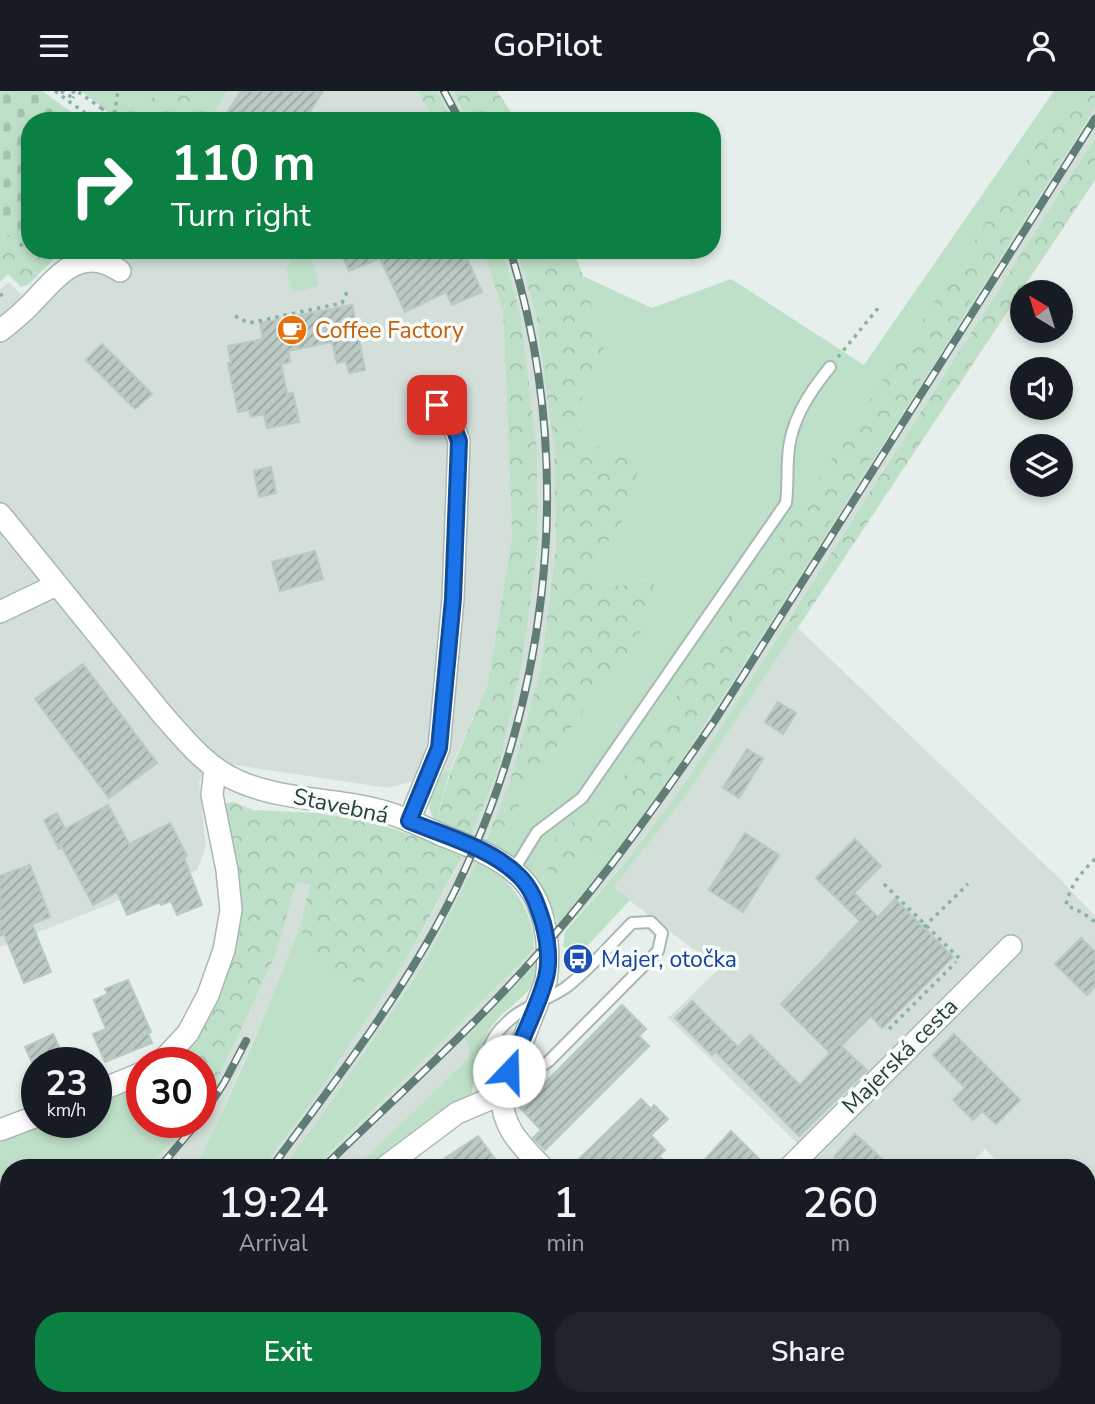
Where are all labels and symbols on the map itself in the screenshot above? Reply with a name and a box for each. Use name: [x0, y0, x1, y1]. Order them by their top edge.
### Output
north arrow: [1010, 280, 1073, 343]
cafe icon: Coffee Factory: [275, 313, 309, 347]
place label: Coffee Factory: [315, 315, 464, 346]
pin: [407, 375, 467, 435]
street label: Stavebná: [290, 781, 392, 831]
bus stop icon: Majer, otočka: [561, 942, 595, 976]
place label: Majer, otočka: [601, 944, 737, 975]
street label: Majerská cesta: [835, 991, 965, 1121]
position arrow: [472, 1034, 546, 1108]
speed limit sign: 30: [126, 1047, 217, 1138]

